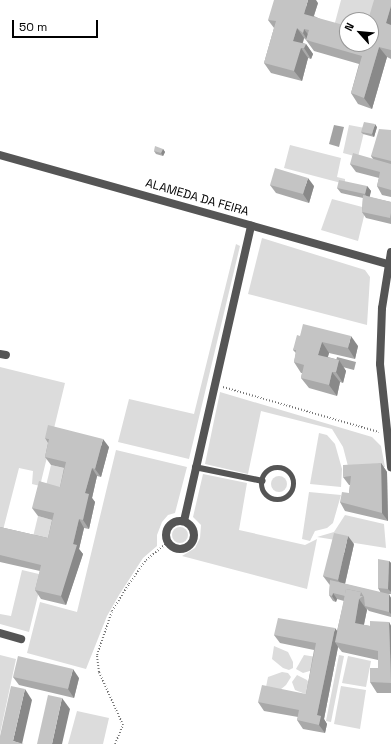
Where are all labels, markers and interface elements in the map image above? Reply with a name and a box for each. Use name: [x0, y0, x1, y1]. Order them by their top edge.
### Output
scale bar: [14, 12, 100, 38]
north arrow: [339, 12, 379, 52]
text: 50 m: [19, 19, 47, 35]
text: N: [341, 21, 357, 33]
street label: ALAMEDA DA FEIRA: [144, 176, 250, 220]

